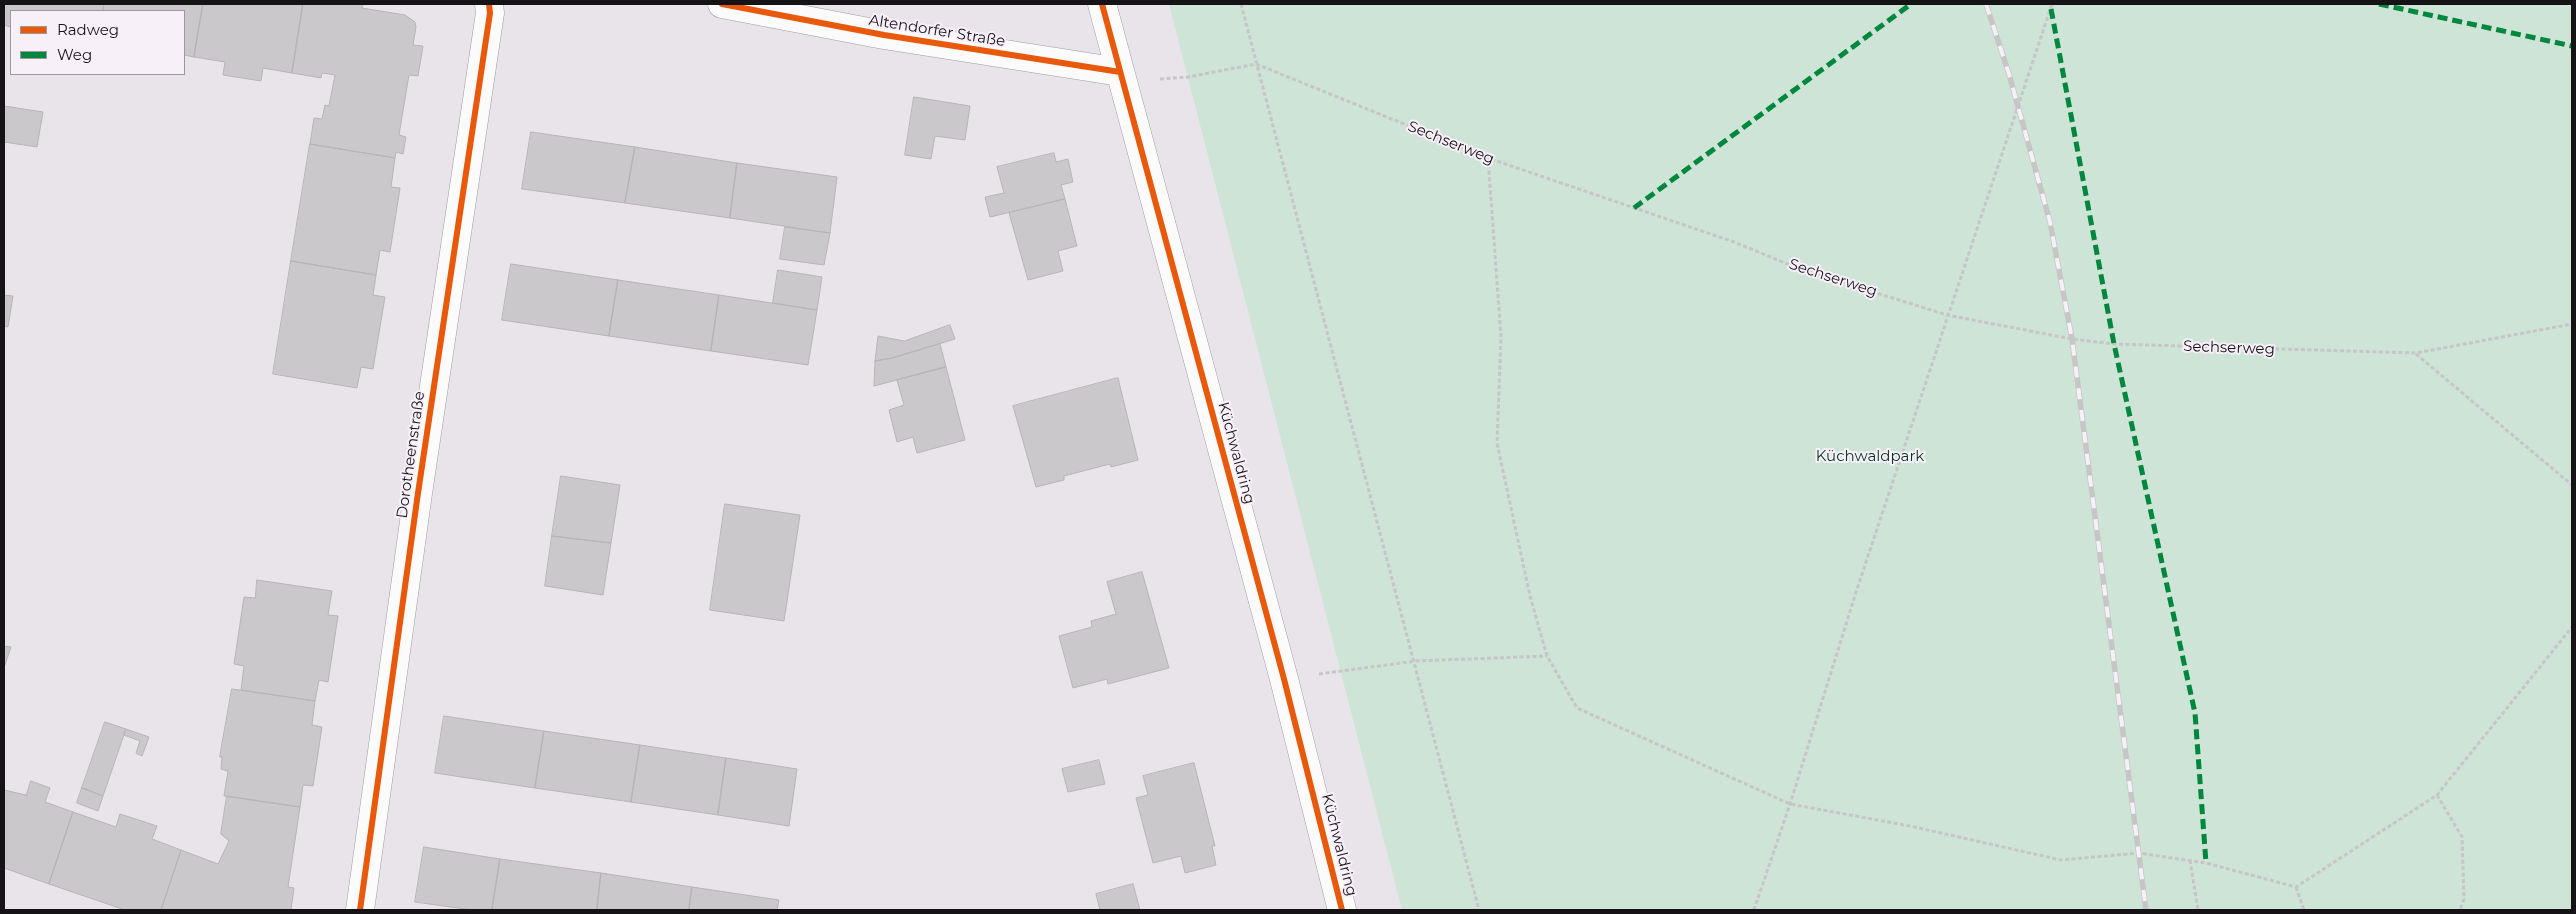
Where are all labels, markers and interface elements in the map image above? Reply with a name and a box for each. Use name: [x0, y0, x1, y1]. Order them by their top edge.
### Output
legend: [10, 10, 185, 75]
street label: Altendorfer Straße: [868, 11, 1006, 51]
text: Radweg: [57, 20, 119, 39]
text: Weg: [57, 45, 92, 64]
street label: Sechserweg: [1405, 117, 1497, 169]
street label: Sechserweg: [1787, 255, 1879, 301]
street label: Sechserweg: [2183, 337, 2275, 359]
street label: Dorotheenstraße: [393, 390, 429, 520]
street label: Küchwaldring: [1214, 400, 1258, 506]
park label: Küchwaldpark: [1816, 448, 1924, 466]
street label: Küchwaldring: [1318, 792, 1360, 898]

